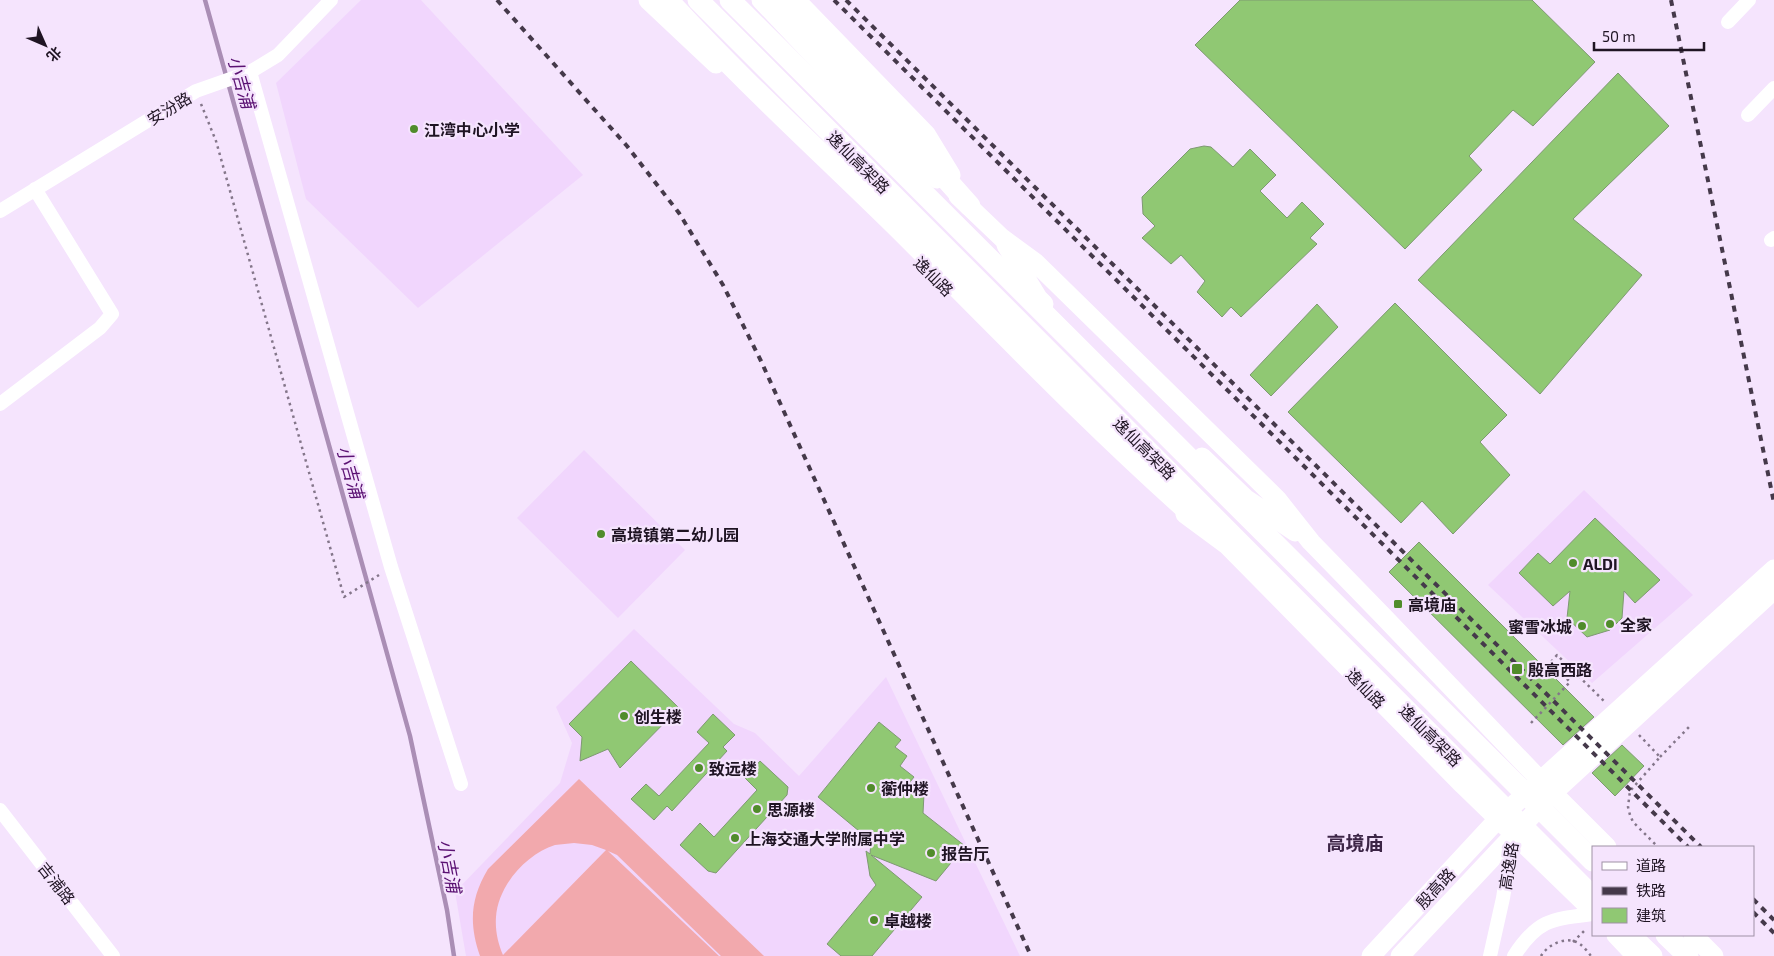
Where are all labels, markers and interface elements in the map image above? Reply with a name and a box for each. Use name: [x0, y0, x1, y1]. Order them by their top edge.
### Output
north arrow: [20, 20, 70, 70]
scale bar: [1594, 20, 1704, 52]
text: 50 m: [1602, 27, 1636, 45]
text: 北: [44, 44, 66, 66]
water label: 小吉浦: [224, 53, 261, 114]
street label: 安汾路: [144, 87, 194, 129]
place label: 江湾中心小学: [424, 120, 520, 139]
marker: 江湾中心小学: [408, 123, 420, 135]
street label: 逸仙高架路: [824, 127, 894, 197]
street label: 逸仙路: [910, 252, 958, 300]
street label: 逸仙高架路: [1110, 413, 1180, 483]
water label: 小吉浦: [333, 443, 370, 504]
place label: 高境镇第二幼儿园: [611, 525, 739, 544]
marker: 高境镇第二幼儿园: [595, 528, 607, 540]
place label: ALDI: [1583, 554, 1618, 573]
marker: ALDI: [1567, 557, 1579, 569]
place label: 高境庙: [1408, 595, 1456, 614]
marker: 高境庙: [1392, 598, 1404, 610]
place label: 全家: [1620, 615, 1652, 634]
place label: 蜜雪冰城: [1508, 617, 1572, 636]
marker: 全家: [1604, 618, 1616, 630]
marker: 蜜雪冰城: [1576, 620, 1588, 632]
place label: 殷高西路: [1528, 660, 1592, 679]
marker: 殷高西路: [1510, 662, 1524, 676]
street label: 逸仙路: [1342, 664, 1390, 712]
street label: 逸仙高架路: [1396, 700, 1466, 770]
place label: 创生楼: [634, 707, 682, 726]
marker: 创生楼: [618, 710, 630, 722]
place label: 致远楼: [709, 759, 757, 778]
marker: 致远楼: [693, 762, 705, 774]
place label: 蘅仲楼: [881, 779, 929, 798]
marker: 蘅仲楼: [865, 782, 877, 794]
place label: 思源楼: [767, 800, 815, 819]
marker: 思源楼: [751, 803, 763, 815]
place label: 上海交通大学附属中学: [745, 829, 905, 848]
district label: 高境庙: [1326, 831, 1384, 854]
marker: 上海交通大学附属中学: [729, 832, 741, 844]
water label: 小吉浦: [434, 837, 467, 898]
street label: 高逸路: [1495, 841, 1521, 891]
place label: 报告厅: [941, 844, 989, 863]
legend: [1592, 846, 1754, 936]
marker: 报告厅: [925, 847, 937, 859]
text: 道路: [1636, 856, 1666, 874]
street label: 吉浦路: [35, 858, 79, 908]
street label: 殷高路: [1412, 864, 1458, 912]
text: 铁路: [1636, 881, 1666, 899]
text: 建筑: [1636, 906, 1666, 924]
place label: 卓越楼: [884, 911, 932, 930]
marker: 卓越楼: [868, 914, 880, 926]

